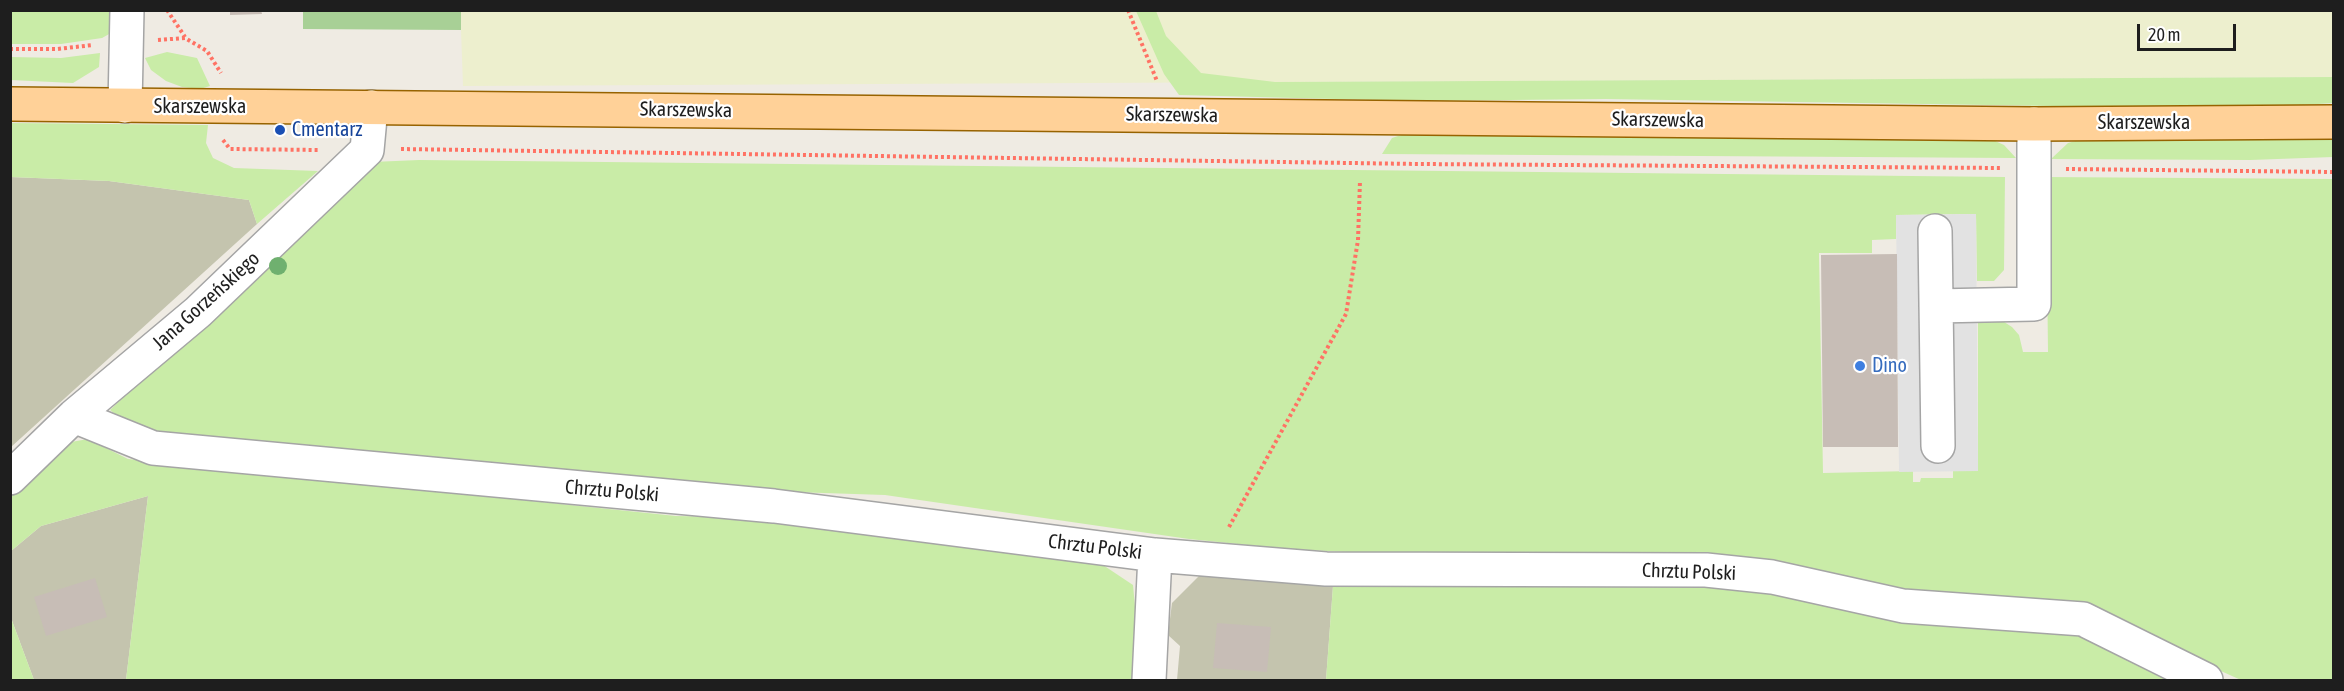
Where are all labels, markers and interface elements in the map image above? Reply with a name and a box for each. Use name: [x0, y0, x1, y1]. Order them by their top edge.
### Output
scale bar: [2140, 12, 2239, 50]
text: 20 m: [2148, 24, 2180, 45]
street label: Skarszewska: [154, 95, 246, 119]
street label: Skarszewska: [640, 97, 732, 123]
street label: Skarszewska: [1126, 102, 1218, 128]
street label: Skarszewska: [1612, 107, 1704, 133]
street label: Skarszewska: [2098, 111, 2190, 135]
place label: Cmentarz: [292, 118, 362, 142]
marker: Cmentarz: [273, 123, 287, 137]
street label: Jana Gorzeńskiego: [148, 247, 264, 355]
place label: Dino: [1872, 354, 1907, 378]
marker: Dino: [1853, 359, 1867, 373]
street label: Chrztu Polski: [564, 475, 660, 507]
street label: Chrztu Polski: [1047, 529, 1143, 565]
street label: Chrztu Polski: [1642, 558, 1736, 586]

